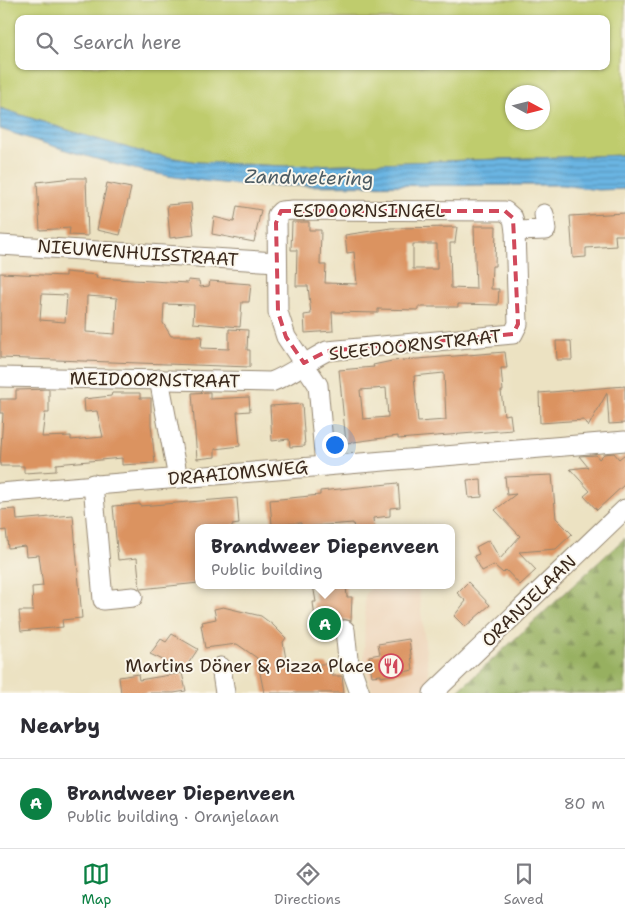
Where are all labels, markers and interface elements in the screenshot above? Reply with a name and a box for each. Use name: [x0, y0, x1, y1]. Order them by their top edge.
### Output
search box: [15, 15, 610, 70]
icon: search: [33, 29, 61, 57]
text: Search here: [73, 30, 182, 55]
north arrow: [505, 85, 550, 130]
water label: Zandwetering: [244, 164, 374, 191]
street label: ESDOORNSINGEL: [293, 199, 445, 223]
street label: NIEUWENHUISSTRAAT: [37, 234, 239, 272]
street label: SLEEDOORNSTRAAT: [328, 324, 502, 366]
street label: MEIDOORNSTRAAT: [69, 367, 241, 393]
your location: [322, 432, 348, 458]
street label: DRAAIOMSWEG: [167, 455, 310, 491]
popup: [195, 524, 455, 589]
text: Brandweer Diepenveen: [211, 534, 439, 559]
street label: ORANJELAAN: [477, 550, 581, 652]
text: Public building: [211, 559, 323, 580]
pin: A: [309, 605, 341, 643]
restaurant icon: Martins Döner & Pizza Place: [378, 653, 404, 679]
place label: Martins Döner & Pizza Place: [125, 654, 374, 678]
text: Nearby: [20, 712, 100, 740]
text: Brandweer Diepenveen: [67, 781, 295, 806]
text: A: [30, 793, 42, 814]
text: 80 m: [564, 793, 605, 814]
text: Public building · Oranjelaan: [67, 806, 279, 827]
tab: Map: [81, 860, 111, 908]
tab: Directions: [274, 860, 341, 908]
tab: Saved: [504, 860, 544, 908]

